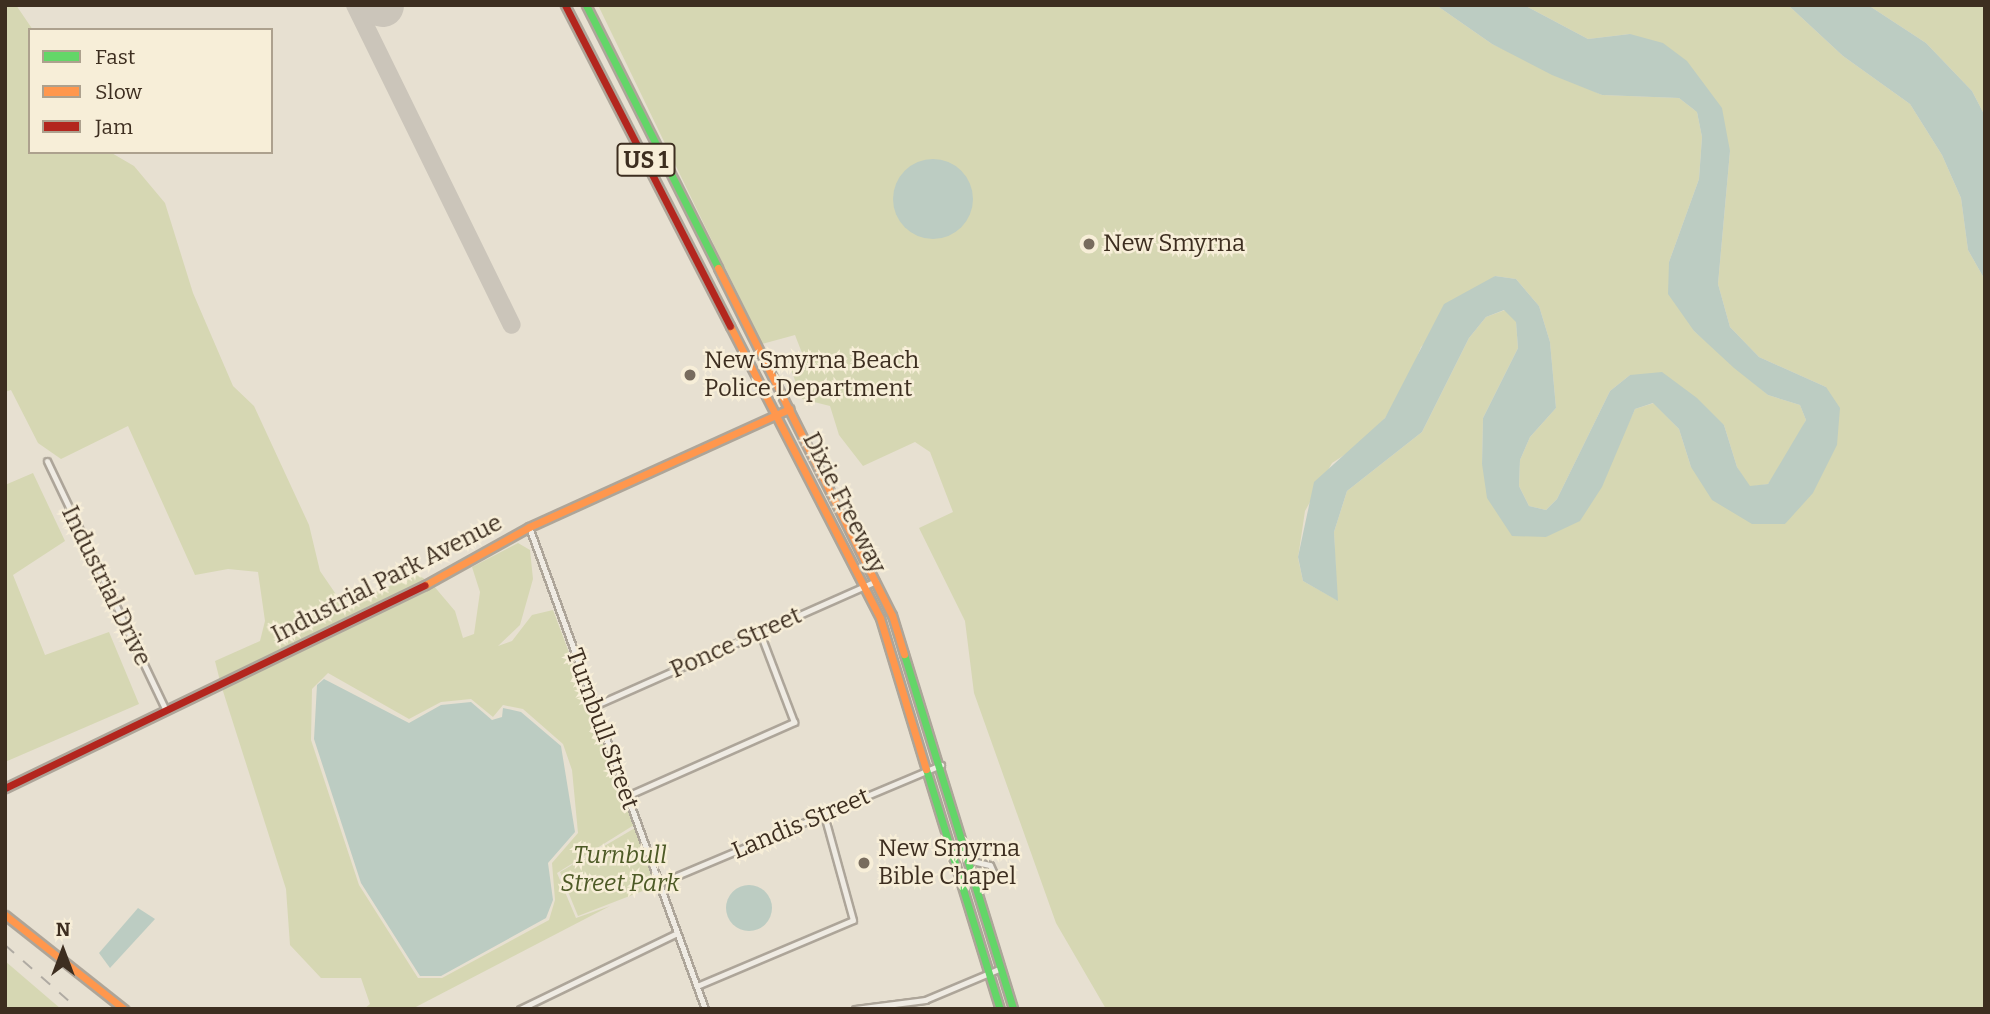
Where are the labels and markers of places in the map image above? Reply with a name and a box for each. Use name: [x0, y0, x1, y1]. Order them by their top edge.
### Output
place label: New Smyrna: [1103, 230, 1245, 258]
marker: New Smyrna: [1081, 236, 1097, 252]
place label: New Smyrna Beach Police Department: [704, 347, 919, 403]
marker: New Smyrna Beach Police Department: [682, 367, 698, 383]
place label: New Smyrna Bible Chapel: [878, 835, 1020, 891]
marker: New Smyrna Bible Chapel: [856, 855, 872, 871]

